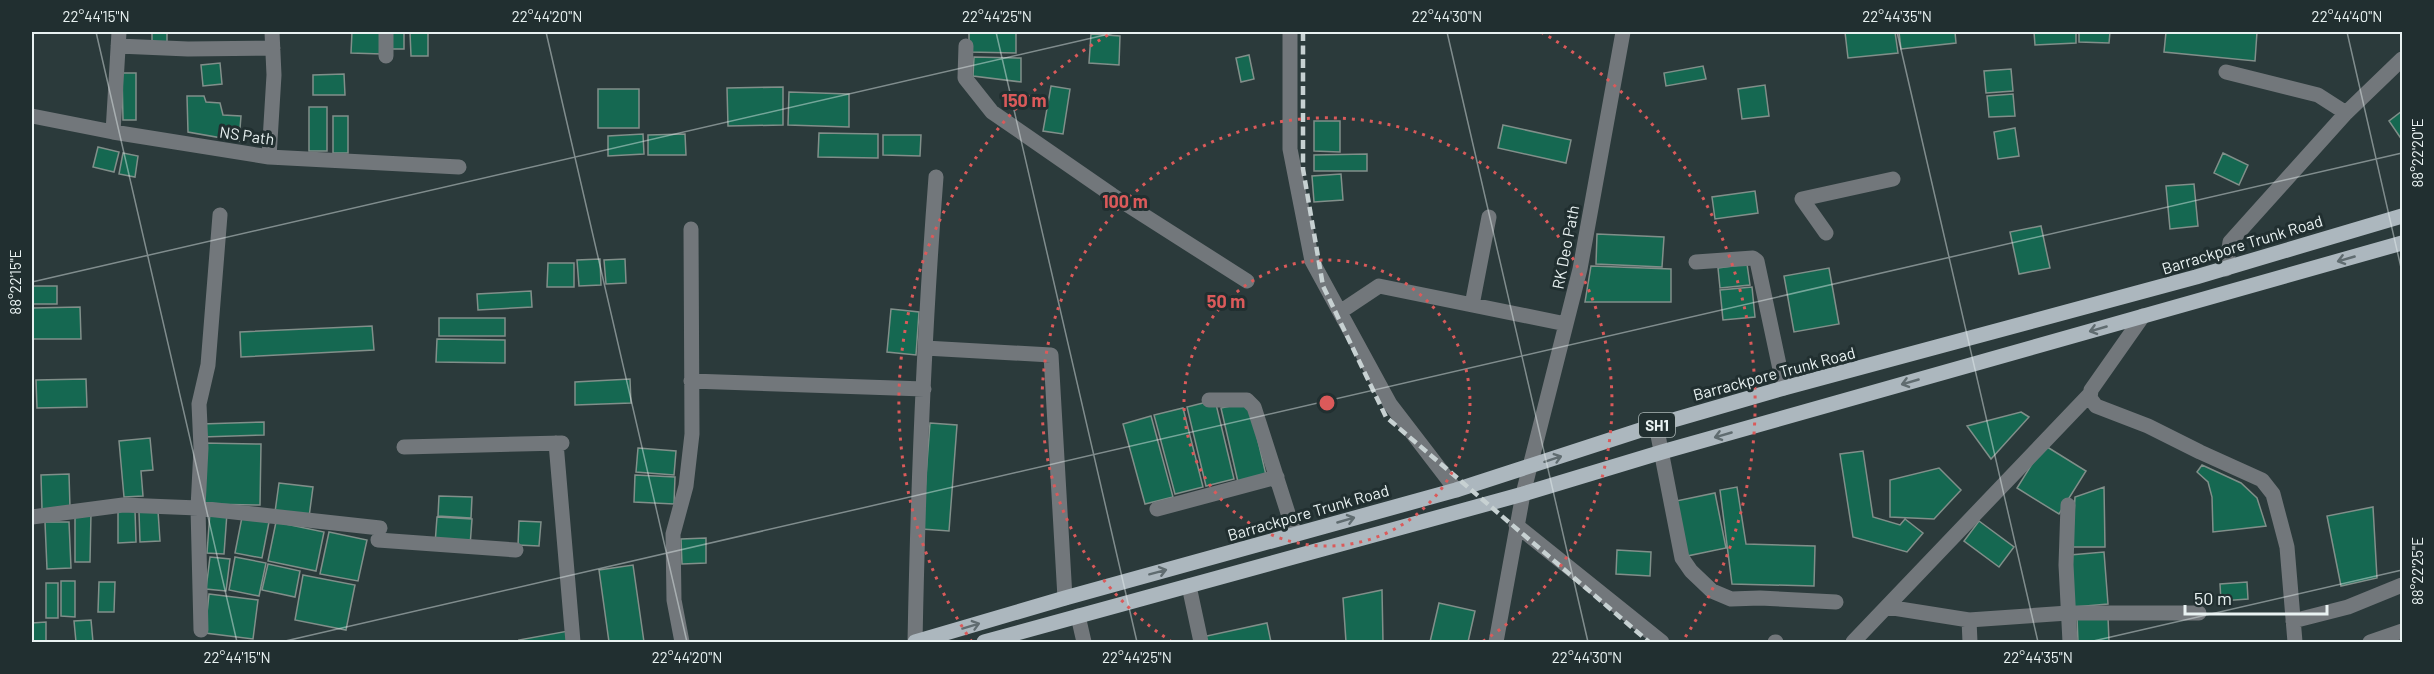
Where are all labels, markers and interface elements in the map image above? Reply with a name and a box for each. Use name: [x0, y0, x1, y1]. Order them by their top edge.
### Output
text: 22°44'15"N: [62, 7, 130, 25]
text: 22°44'20"N: [512, 7, 582, 25]
text: 22°44'25"N: [962, 7, 1032, 25]
text: 22°44'30"N: [1412, 7, 1482, 25]
text: 22°44'35"N: [1862, 7, 1932, 25]
text: 22°44'40"N: [2312, 7, 2382, 25]
text: 150 m: [1002, 89, 1046, 111]
text: 88°22'20"E: [2408, 119, 2426, 187]
street label: NS Path: [218, 122, 276, 148]
text: 100 m: [1102, 190, 1148, 212]
street label: RK Deo Path: [1548, 203, 1582, 291]
street label: Barrackpore Trunk Road: [2159, 210, 2325, 278]
text: 88°22'15"E: [6, 249, 24, 315]
one-way arrow: [2337, 253, 2356, 265]
text: 50 m: [1207, 290, 1245, 312]
one-way arrow: [2089, 324, 2108, 335]
street label: Barrackpore Trunk Road: [1691, 342, 1857, 404]
one-way arrow: [1901, 377, 1920, 388]
centre of rings: [1317, 393, 1337, 413]
road number: SH1: [1639, 413, 1675, 437]
one-way arrow: [1714, 430, 1733, 441]
one-way arrow: [1543, 453, 1562, 464]
street label: Barrackpore Trunk Road: [1225, 480, 1391, 544]
one-way arrow: [1336, 514, 1355, 526]
text: 88°22'25"E: [2408, 537, 2426, 605]
one-way arrow: [1148, 566, 1167, 577]
scale bar: [2185, 578, 2328, 616]
text: 50 m: [2194, 587, 2232, 609]
one-way arrow: [961, 620, 980, 631]
text: 22°44'15"N: [203, 648, 271, 666]
text: 22°44'20"N: [652, 648, 722, 666]
text: 22°44'25"N: [1102, 648, 1172, 666]
text: 22°44'30"N: [1552, 648, 1622, 666]
text: 22°44'35"N: [2003, 648, 2073, 666]

